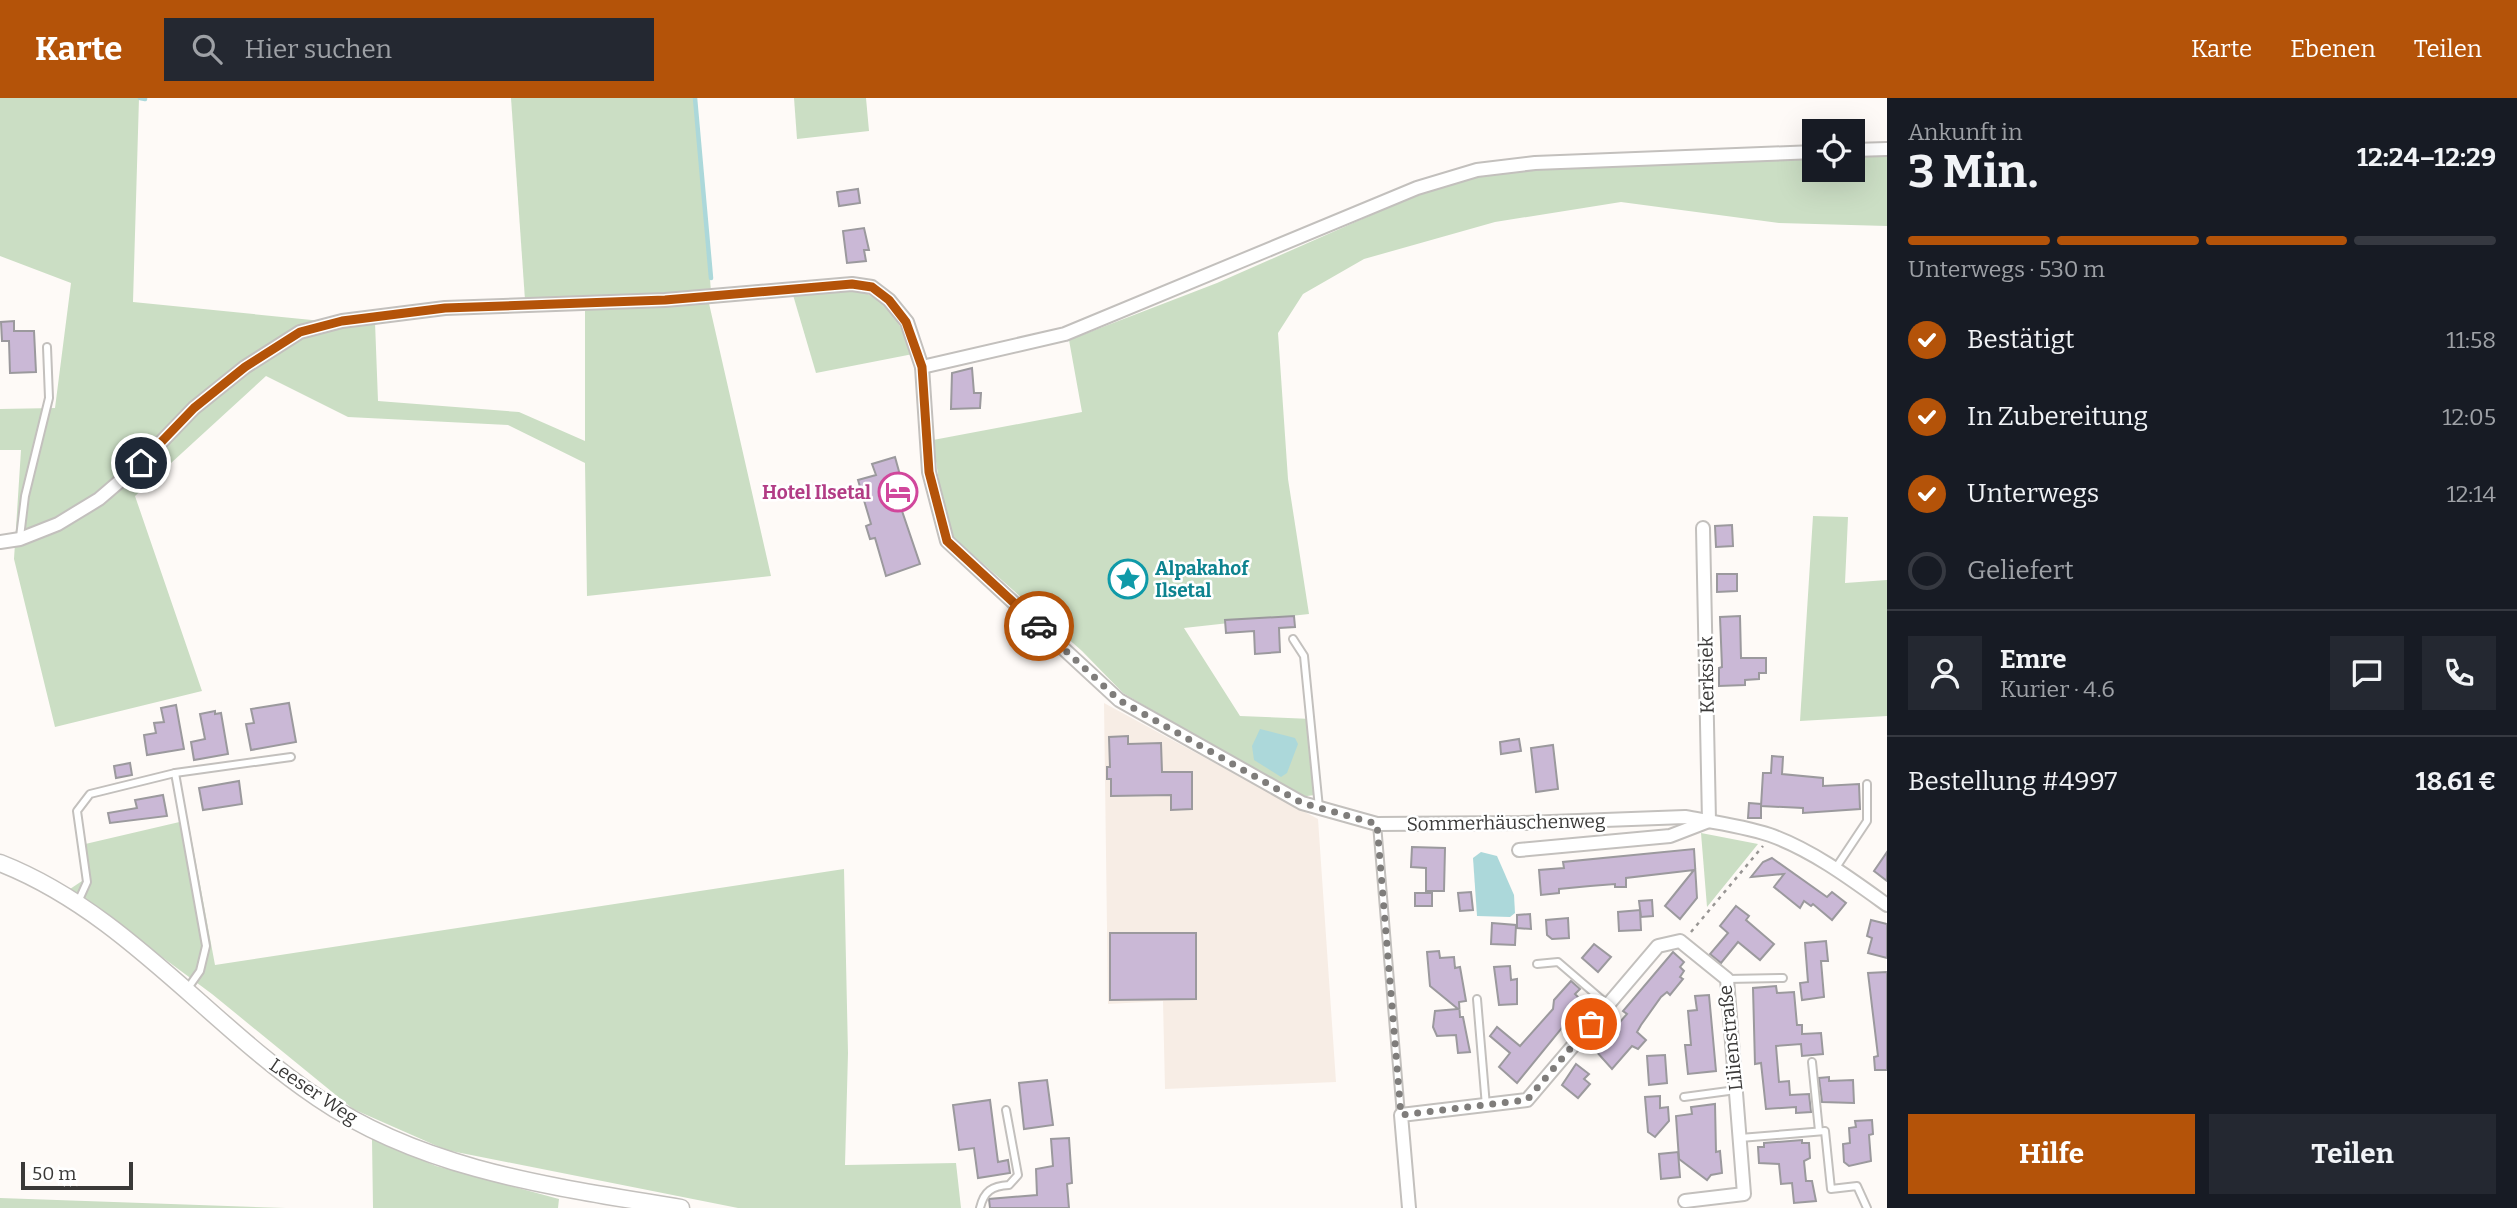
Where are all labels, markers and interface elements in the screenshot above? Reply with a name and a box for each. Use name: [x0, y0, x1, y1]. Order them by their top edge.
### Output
search box: [164, 18, 654, 81]
text: Karte: [35, 29, 122, 69]
icon: search: [188, 30, 226, 68]
text: Hier suchen: [244, 34, 392, 65]
text: Karte: [2191, 35, 2252, 63]
text: Ebenen: [2290, 35, 2376, 63]
text: Teilen: [2414, 35, 2482, 63]
text: Ankunft in: [1908, 118, 2023, 146]
map controls: [1802, 119, 1865, 182]
button: locate: [1802, 119, 1865, 182]
text: 12:24–12:29: [2357, 142, 2496, 173]
text: 3 Min.: [1908, 144, 2039, 199]
text: Unterwegs · 530 m: [1908, 255, 2105, 283]
icon: check: [1908, 321, 1946, 359]
text: Bestätigt: [1967, 324, 2074, 355]
text: 11:58: [2446, 326, 2496, 354]
icon: check: [1908, 398, 1946, 436]
text: In Zubereitung: [1967, 401, 2148, 432]
text: 12:05: [2442, 403, 2496, 431]
pin: [111, 433, 171, 493]
icon: home: [122, 444, 160, 482]
hotel icon: Hotel Ilsetal: [877, 471, 919, 513]
icon: check: [1908, 475, 1946, 513]
text: Unterwegs: [1967, 478, 2099, 509]
text: 12:14: [2447, 480, 2496, 508]
place label: Hotel Ilsetal: [762, 481, 871, 504]
text: Geliefert: [1967, 555, 2074, 586]
place label: Alpakahof Ilsetal: [1155, 557, 1250, 602]
place icon: Alpakahof Ilsetal: [1107, 558, 1149, 600]
courier: [1004, 591, 1074, 661]
icon: car: [1020, 607, 1058, 645]
street label: Kerksiek: [1694, 636, 1719, 714]
button: person: [1908, 636, 1982, 710]
button: chat: [2330, 636, 2404, 710]
button: phone: [2422, 636, 2496, 710]
text: Emre: [2000, 644, 2066, 675]
text: Kurier · 4.6: [2000, 675, 2115, 703]
text: Bestellung #4997: [1908, 766, 2117, 797]
text: 18.61 €: [2416, 766, 2496, 797]
street label: Sommerhäuschenweg: [1406, 809, 1606, 836]
street label: Lilienstraße: [1714, 984, 1747, 1092]
pin: [1561, 994, 1621, 1054]
icon: bag: [1572, 1005, 1610, 1043]
street label: Leeser Weg: [265, 1053, 363, 1130]
button: Hilfe: [1908, 1114, 2195, 1194]
button: Teilen: [2209, 1114, 2496, 1194]
scale bar: [21, 1159, 133, 1191]
text: 50 m: [32, 1162, 76, 1185]

